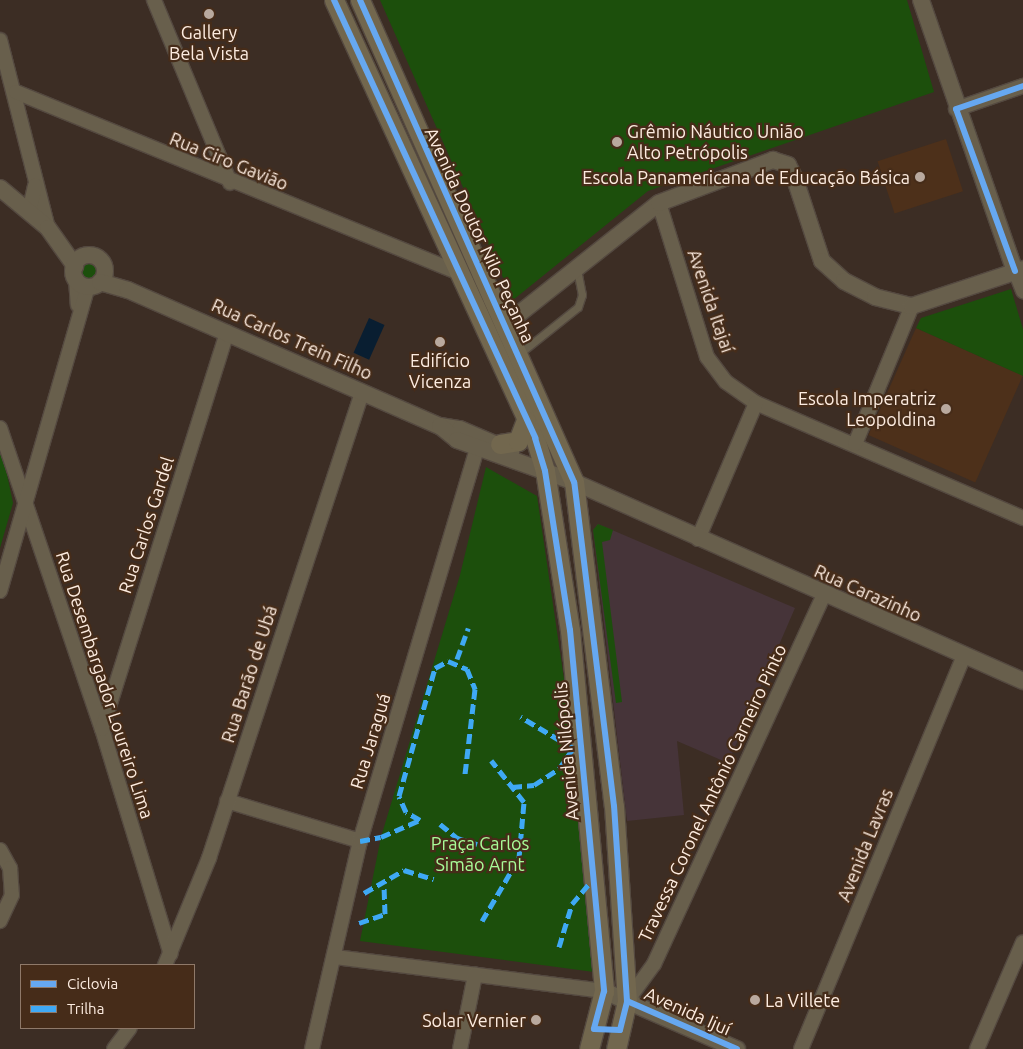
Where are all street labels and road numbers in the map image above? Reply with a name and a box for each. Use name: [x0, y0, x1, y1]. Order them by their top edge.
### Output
street label: Avenida Doutor Nilo Peçanha: [421, 124, 539, 346]
street label: Rua Ciro Gavião: [167, 127, 291, 195]
street label: Avenida Itajaí: [683, 247, 739, 355]
street label: Rua Carlos Trein Filho: [208, 294, 376, 384]
street label: Rua Carlos Gardel: [114, 454, 178, 596]
street label: Rua Desembargador Loureiro Lima: [51, 549, 159, 821]
street label: Rua Carazinho: [811, 560, 925, 626]
street label: Rua Barão de Ubá: [217, 603, 281, 745]
street label: Travessa Coronel Antônio Carneiro Pinto: [633, 641, 791, 945]
street label: Avenida Nilópolis: [549, 681, 583, 821]
street label: Rua Jaraguá: [345, 691, 395, 791]
street label: Avenida Lavras: [833, 785, 897, 905]
street label: Avenida Ijuí: [641, 982, 735, 1040]

